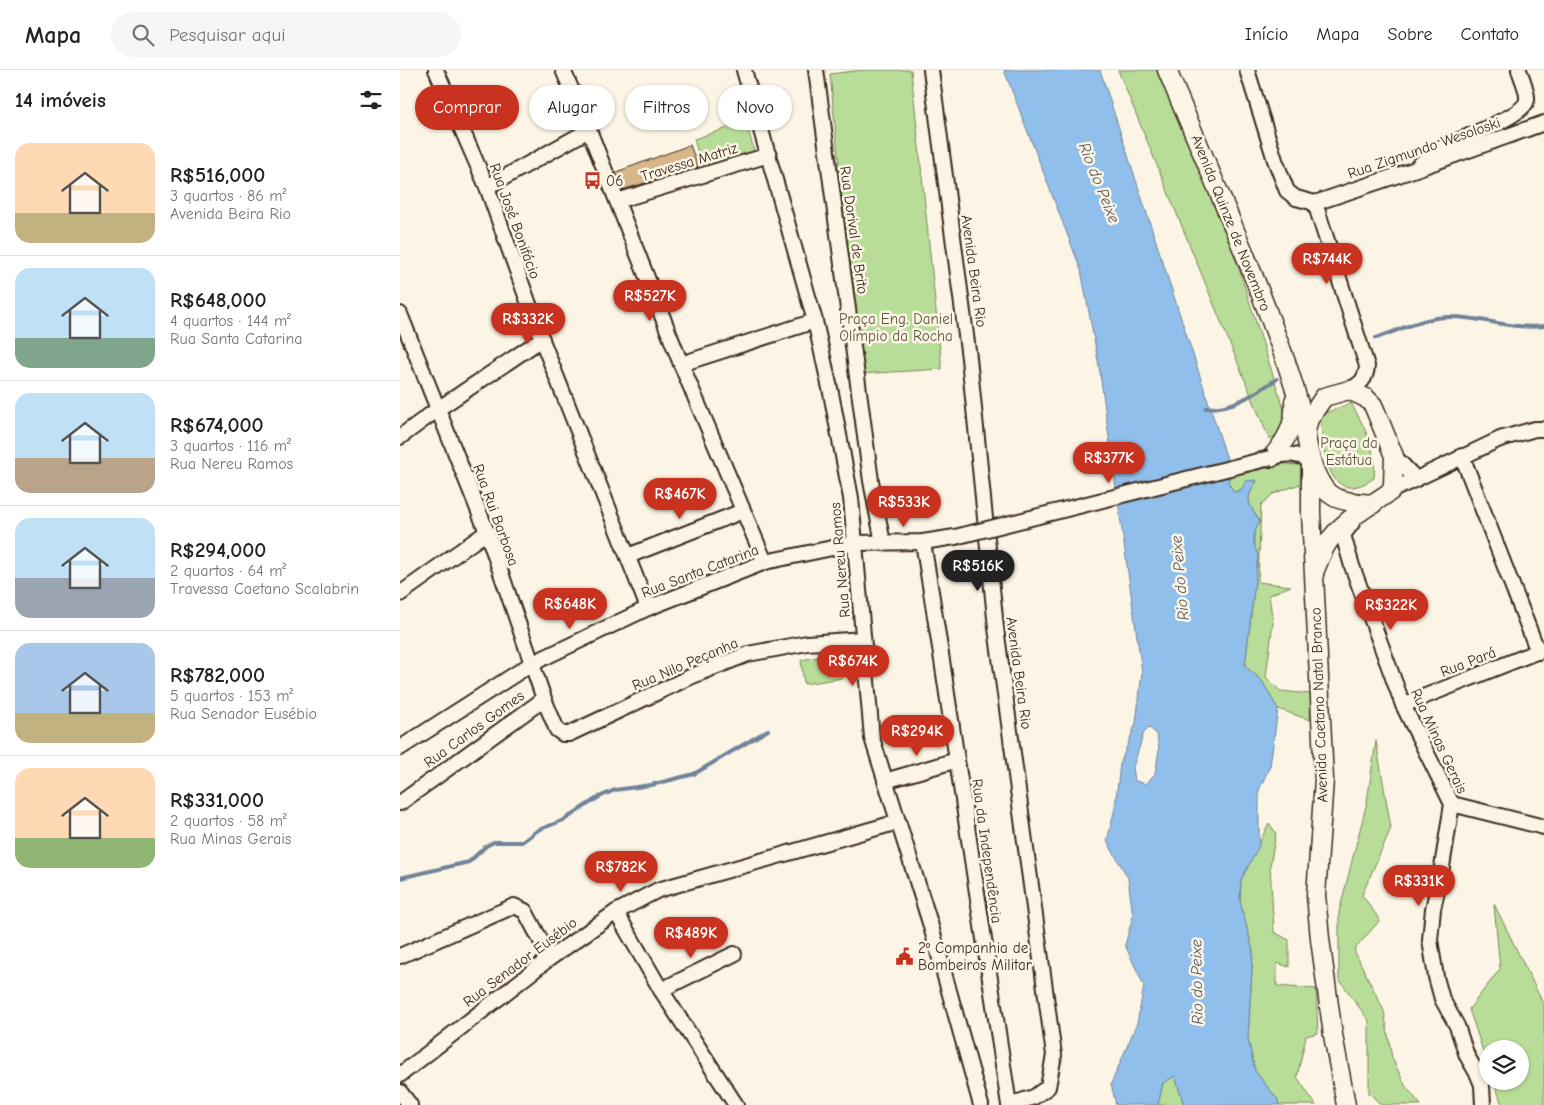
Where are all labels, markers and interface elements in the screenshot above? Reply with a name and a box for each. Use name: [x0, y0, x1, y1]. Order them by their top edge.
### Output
search box: [111, 12, 461, 57]
text: Mapa: [25, 21, 81, 49]
icon: search: [129, 21, 157, 49]
text: Pesquisar aqui: [169, 24, 285, 46]
text: Início: [1245, 24, 1288, 45]
text: Mapa: [1316, 24, 1359, 45]
text: Sobre: [1387, 24, 1432, 45]
text: Contato: [1460, 24, 1519, 45]
chip: Comprar: [415, 85, 519, 130]
chip: Alugar: [529, 85, 615, 130]
chip: Filtros: [625, 85, 708, 130]
chip: Novo: [718, 85, 792, 130]
icon: filters: [357, 86, 385, 114]
text: 14 imóveis: [15, 88, 106, 112]
street label: Rua Zigmundo Wesoloski: [1345, 113, 1503, 183]
street label: Avenida Quinze de Novembro: [1187, 132, 1275, 314]
street label: Travessa Matriz: [638, 139, 740, 185]
water label: Rio do Peixe: [1075, 140, 1123, 226]
street label: Rua José Bonifácio: [486, 161, 544, 281]
icon: home: [55, 163, 115, 223]
text: R$516,000: [170, 163, 265, 187]
street label: Rua Dorival de Brito: [836, 165, 872, 295]
bus stop icon: 06: [582, 171, 602, 191]
place label: 06: [606, 172, 623, 190]
text: 3 quartos · 86 m²: [170, 187, 287, 205]
text: Avenida Beira Rio: [170, 205, 291, 223]
street label: Avenida Beira Rio: [957, 214, 991, 329]
pin: R$744K: [1286, 242, 1368, 285]
text: R$744K: [1303, 250, 1351, 268]
pin: R$527K: [609, 280, 691, 322]
text: R$527K: [624, 287, 676, 305]
icon: home: [55, 288, 115, 348]
text: R$648,000: [170, 288, 267, 312]
pin: R$332K: [487, 302, 569, 345]
text: R$332K: [502, 310, 554, 328]
park label: Praça Eng. Daniel Olímpio da Rocha: [839, 310, 953, 345]
text: 4 quartos · 144 m²: [170, 312, 291, 330]
text: Rua Santa Catarina: [170, 330, 303, 348]
icon: home: [55, 413, 115, 473]
text: R$674,000: [170, 413, 264, 437]
park label: Praça da Estátua: [1320, 434, 1378, 469]
text: 3 quartos · 116 m²: [170, 437, 291, 455]
pin: R$377K: [1068, 442, 1150, 484]
text: R$377K: [1084, 449, 1134, 467]
text: Rua Nereu Ramos: [170, 455, 293, 473]
street label: Rua Rui Barbosa: [469, 462, 523, 568]
pin: R$467K: [639, 478, 721, 520]
text: R$467K: [654, 485, 706, 503]
pin: R$533K: [863, 486, 945, 528]
text: R$533K: [878, 493, 930, 511]
street label: Rua Nereu Ramos: [826, 502, 854, 618]
water label: Rio do Peixe: [1167, 535, 1193, 621]
icon: home: [55, 538, 115, 598]
text: R$294,000: [170, 538, 266, 562]
street label: Rua Santa Catarina: [639, 540, 761, 602]
pin: R$516K: [937, 550, 1019, 592]
text: R$516K: [952, 557, 1004, 575]
text: 2 quartos · 64 m²: [170, 562, 286, 580]
text: Travessa Caetano Scalabrin: [170, 580, 359, 598]
pin: R$648K: [529, 588, 611, 630]
pin: R$322K: [1350, 588, 1432, 631]
text: R$648K: [544, 595, 596, 613]
text: R$322K: [1365, 596, 1417, 614]
street label: Avenida Caetano Natal Branco: [1307, 607, 1331, 803]
street label: Avenida Beira Rio: [1002, 616, 1036, 731]
street label: Rua Nilo Peçanha: [629, 634, 741, 694]
street label: Rua Pará: [1438, 643, 1498, 681]
pin: R$674K: [812, 644, 894, 687]
text: R$674K: [828, 652, 878, 670]
icon: home: [55, 663, 115, 723]
text: R$782,000: [170, 663, 265, 687]
street label: Rua Minas Gerais: [1407, 686, 1471, 796]
text: 5 quartos · 153 m²: [170, 687, 293, 705]
street label: Rua Carlos Gomes: [420, 687, 528, 771]
text: Rua Senador Eusébio: [170, 705, 317, 723]
pin: R$294K: [876, 714, 958, 757]
text: R$294K: [891, 722, 943, 740]
street label: Rua da Independência: [968, 778, 1006, 924]
icon: home: [55, 788, 115, 848]
text: R$331,000: [170, 788, 264, 812]
text: 2 quartos · 58 m²: [170, 812, 287, 830]
text: Rua Minas Gerais: [170, 830, 292, 848]
pin: R$782K: [580, 850, 662, 893]
text: R$782K: [596, 858, 646, 876]
pin: R$331K: [1378, 864, 1460, 907]
text: R$331K: [1394, 872, 1444, 890]
street label: Rua Senador Eusébio: [460, 913, 580, 1011]
pin: R$489K: [650, 916, 732, 959]
text: R$489K: [665, 924, 717, 942]
place label: 2º Companhia de Bombeiros Militar: [918, 939, 1032, 974]
water label: Rio do Peixe: [1187, 939, 1207, 1025]
public building icon: 2º Companhia de Bombeiros Militar: [894, 947, 914, 967]
map controls: [1479, 1040, 1529, 1090]
button: layers: [1479, 1040, 1529, 1090]

